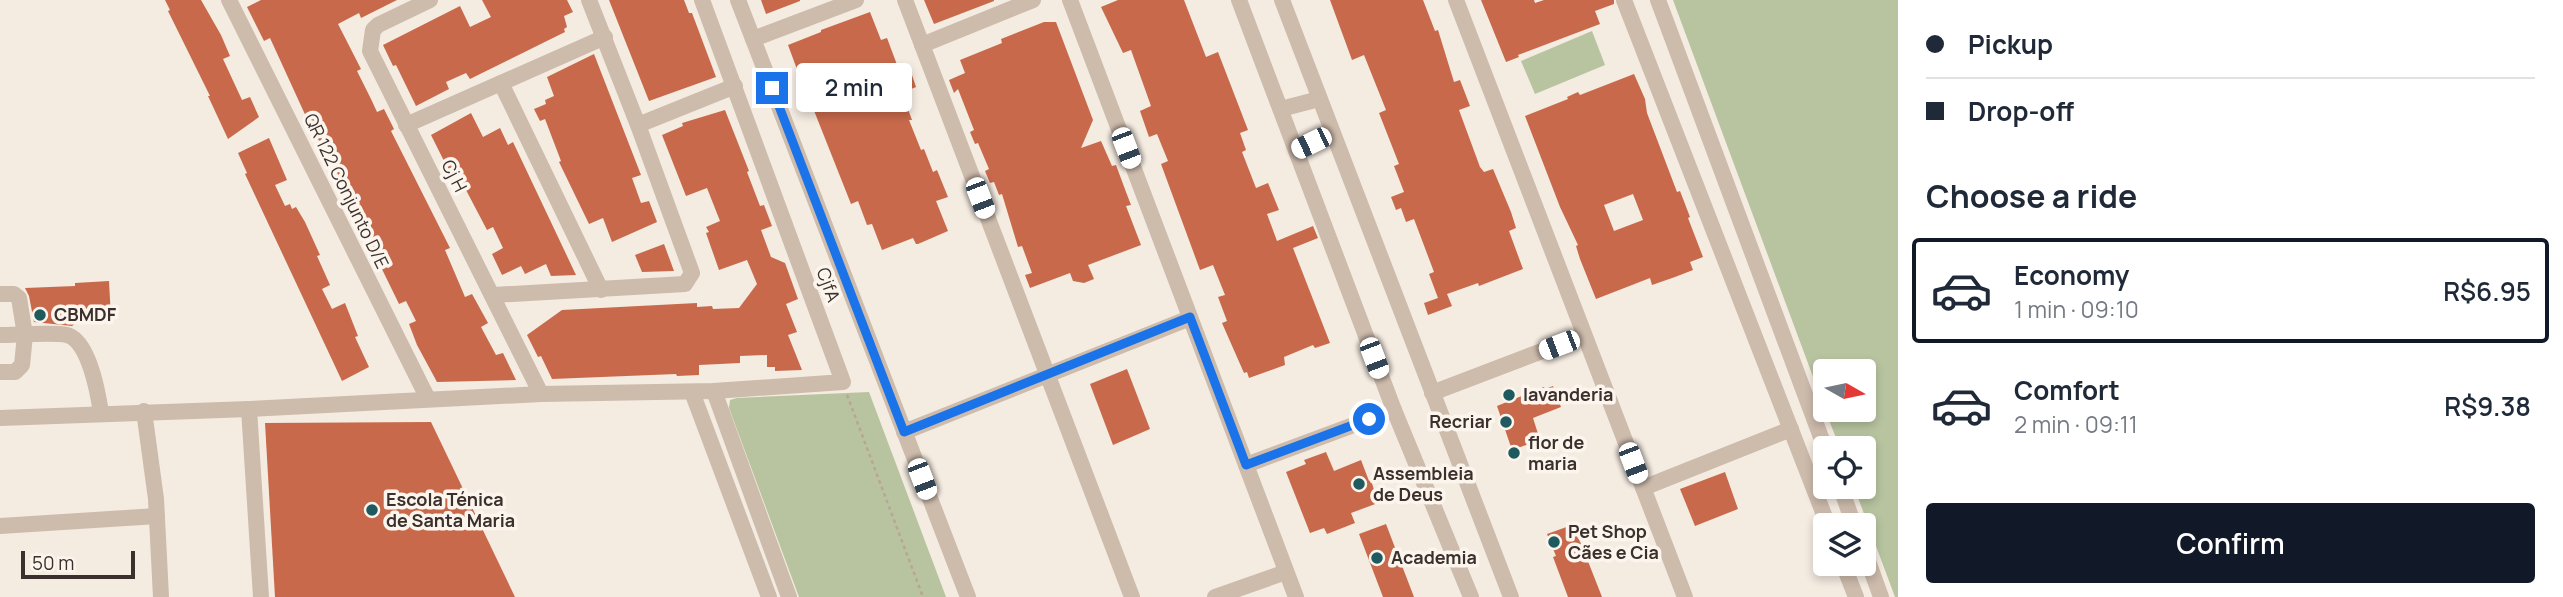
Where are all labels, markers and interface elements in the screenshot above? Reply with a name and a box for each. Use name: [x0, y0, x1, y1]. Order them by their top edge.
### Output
text: Pickup: [1968, 26, 2053, 62]
callout: 2 min: [796, 64, 912, 112]
text: 2 min: [825, 71, 883, 103]
route end: [756, 72, 788, 104]
text: Drop-off: [1968, 93, 2074, 129]
street label: QR 122 Conjunto D/E: [299, 109, 395, 272]
car: [1288, 124, 1335, 162]
car: [1109, 125, 1144, 171]
street label: Cj H: [437, 155, 473, 196]
text: Choose a ride: [1926, 174, 2137, 218]
car: [963, 175, 998, 221]
text: Economy: [2014, 257, 2129, 293]
icon: car: [1930, 259, 1993, 322]
street label: CjfA: [812, 264, 846, 306]
text: R$6.95: [2443, 273, 2531, 309]
text: 1 min · 09:10: [2014, 293, 2139, 325]
place label: CBMDF: [54, 302, 117, 326]
marker: CBMDF: [32, 307, 48, 323]
car: [1536, 328, 1583, 362]
car: [1357, 335, 1392, 381]
north arrow: [1813, 359, 1876, 422]
map controls: [1813, 359, 1876, 576]
text: Comfort: [2014, 372, 2120, 408]
icon: car: [1930, 374, 1993, 437]
place label: lavanderia: [1523, 382, 1614, 406]
marker: lavanderia: [1501, 387, 1517, 403]
text: R$9.38: [2444, 388, 2531, 424]
route start: [1353, 403, 1385, 435]
text: 2 min · 09:11: [2014, 408, 2138, 440]
place label: Recriar: [1429, 409, 1492, 433]
marker: Recriar: [1498, 414, 1514, 430]
place label: flor de maria: [1528, 430, 1584, 475]
button: locate: [1813, 436, 1876, 499]
car: [1616, 440, 1651, 486]
marker: flor de maria: [1506, 445, 1522, 461]
car: [905, 456, 940, 502]
place label: Assembleia de Deus: [1373, 461, 1474, 506]
marker: Assembleia de Deus: [1351, 476, 1367, 492]
place label: Escola Ténica de Santa Maria: [386, 487, 515, 532]
marker: Escola Ténica de Santa Maria: [364, 502, 380, 518]
button: Confirm: [1926, 503, 2535, 583]
button: layers: [1813, 513, 1876, 576]
place label: Pet Shop Cães e Cia: [1568, 519, 1659, 564]
marker: Pet Shop Cães e Cia: [1546, 534, 1562, 550]
place label: Academia: [1391, 545, 1477, 569]
scale bar: [21, 548, 135, 580]
text: 50 m: [32, 550, 74, 576]
marker: Academia: [1369, 550, 1385, 566]

